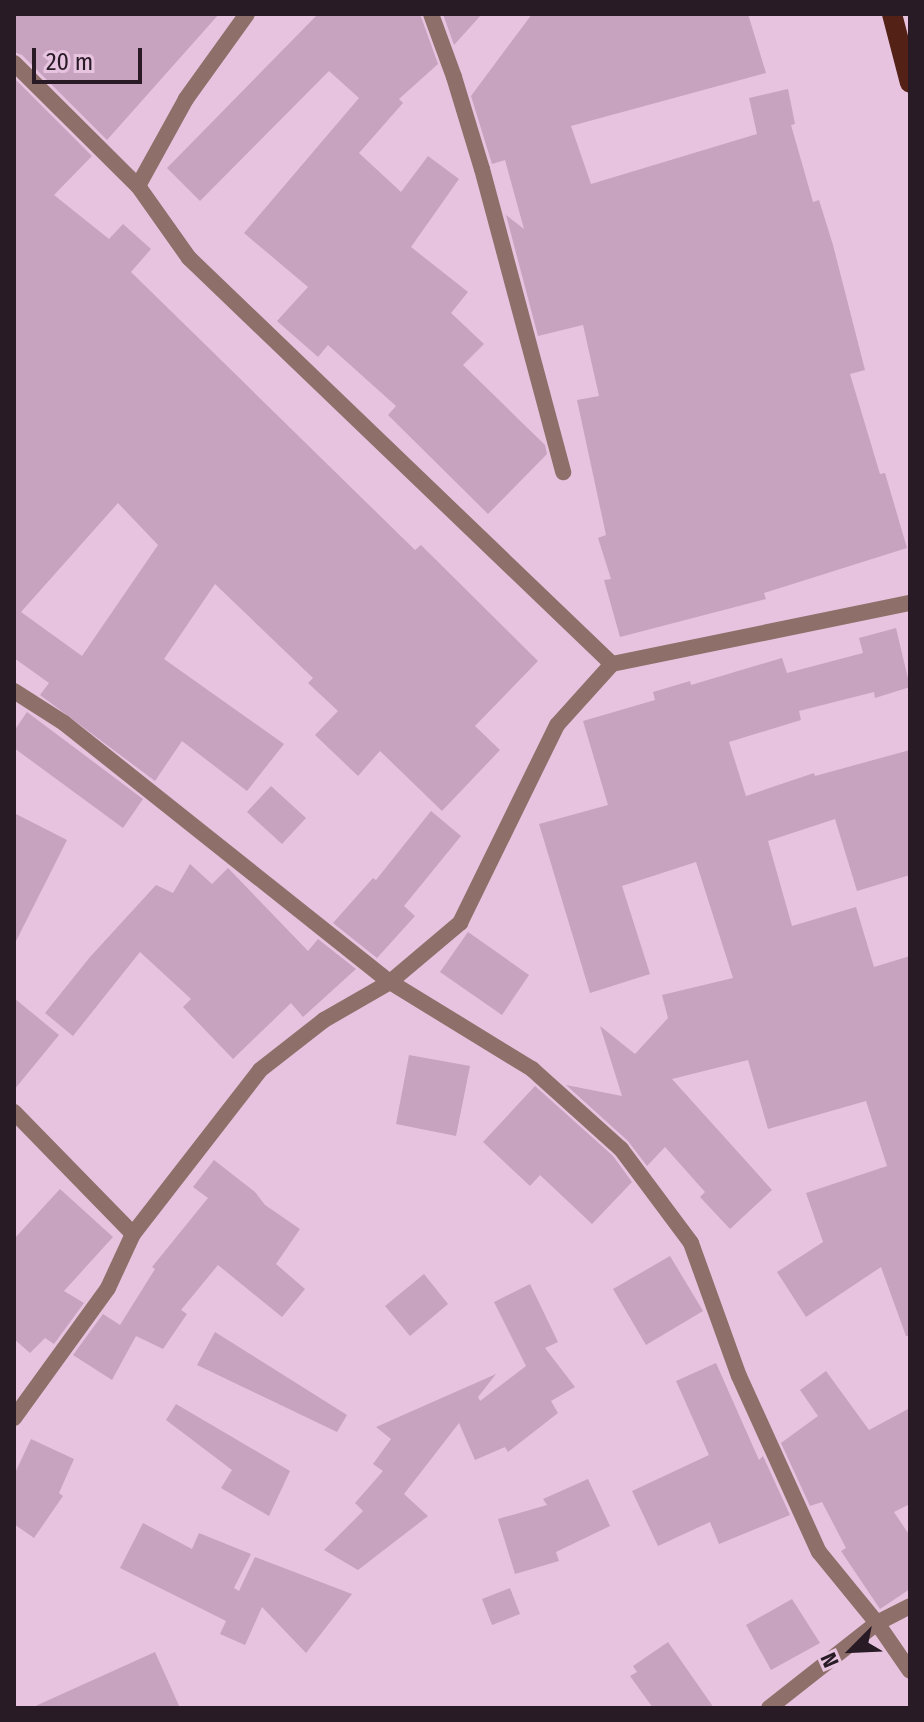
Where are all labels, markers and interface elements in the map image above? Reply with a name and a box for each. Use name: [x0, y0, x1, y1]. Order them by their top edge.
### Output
scale bar: [36, 32, 146, 82]
text: 20 m: [46, 48, 93, 76]
north arrow: [812, 1610, 892, 1690]
text: N: [815, 1648, 845, 1671]

